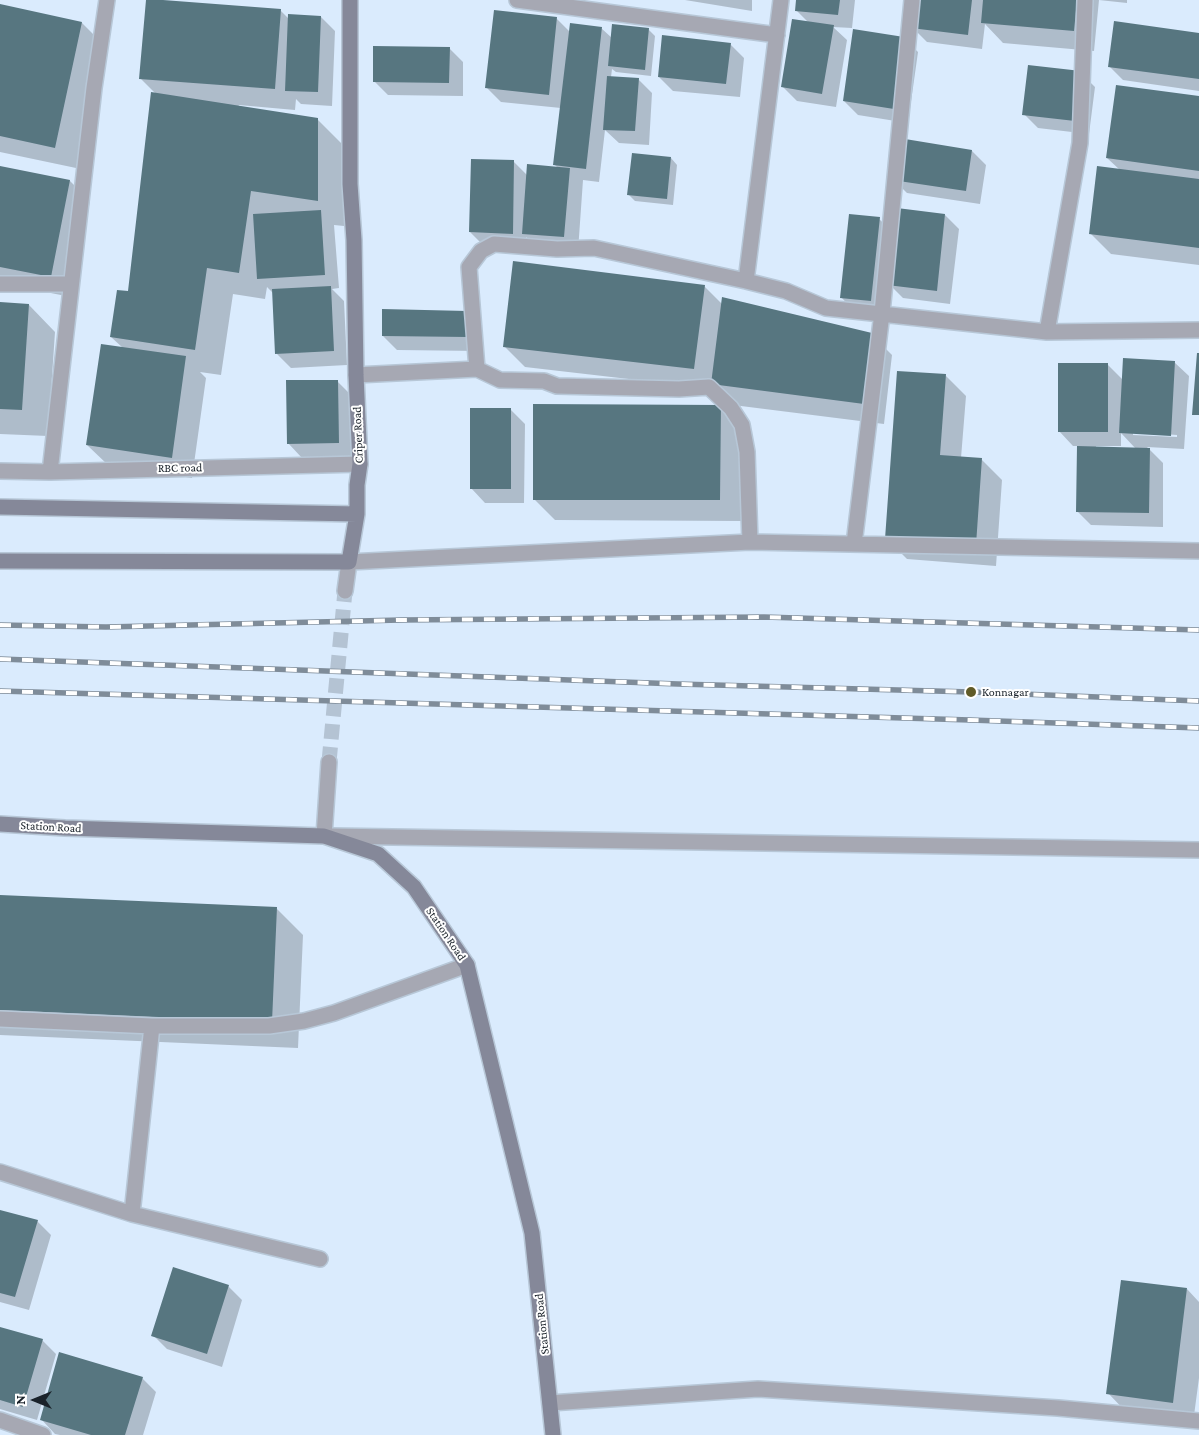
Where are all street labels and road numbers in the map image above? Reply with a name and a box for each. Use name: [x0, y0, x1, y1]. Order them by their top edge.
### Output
street label: Criper Road: [350, 406, 366, 464]
street label: RBC road: [158, 460, 202, 476]
street label: Station Road: [20, 818, 82, 836]
street label: Station Road: [423, 905, 469, 963]
street label: Station Road: [532, 1293, 552, 1355]

